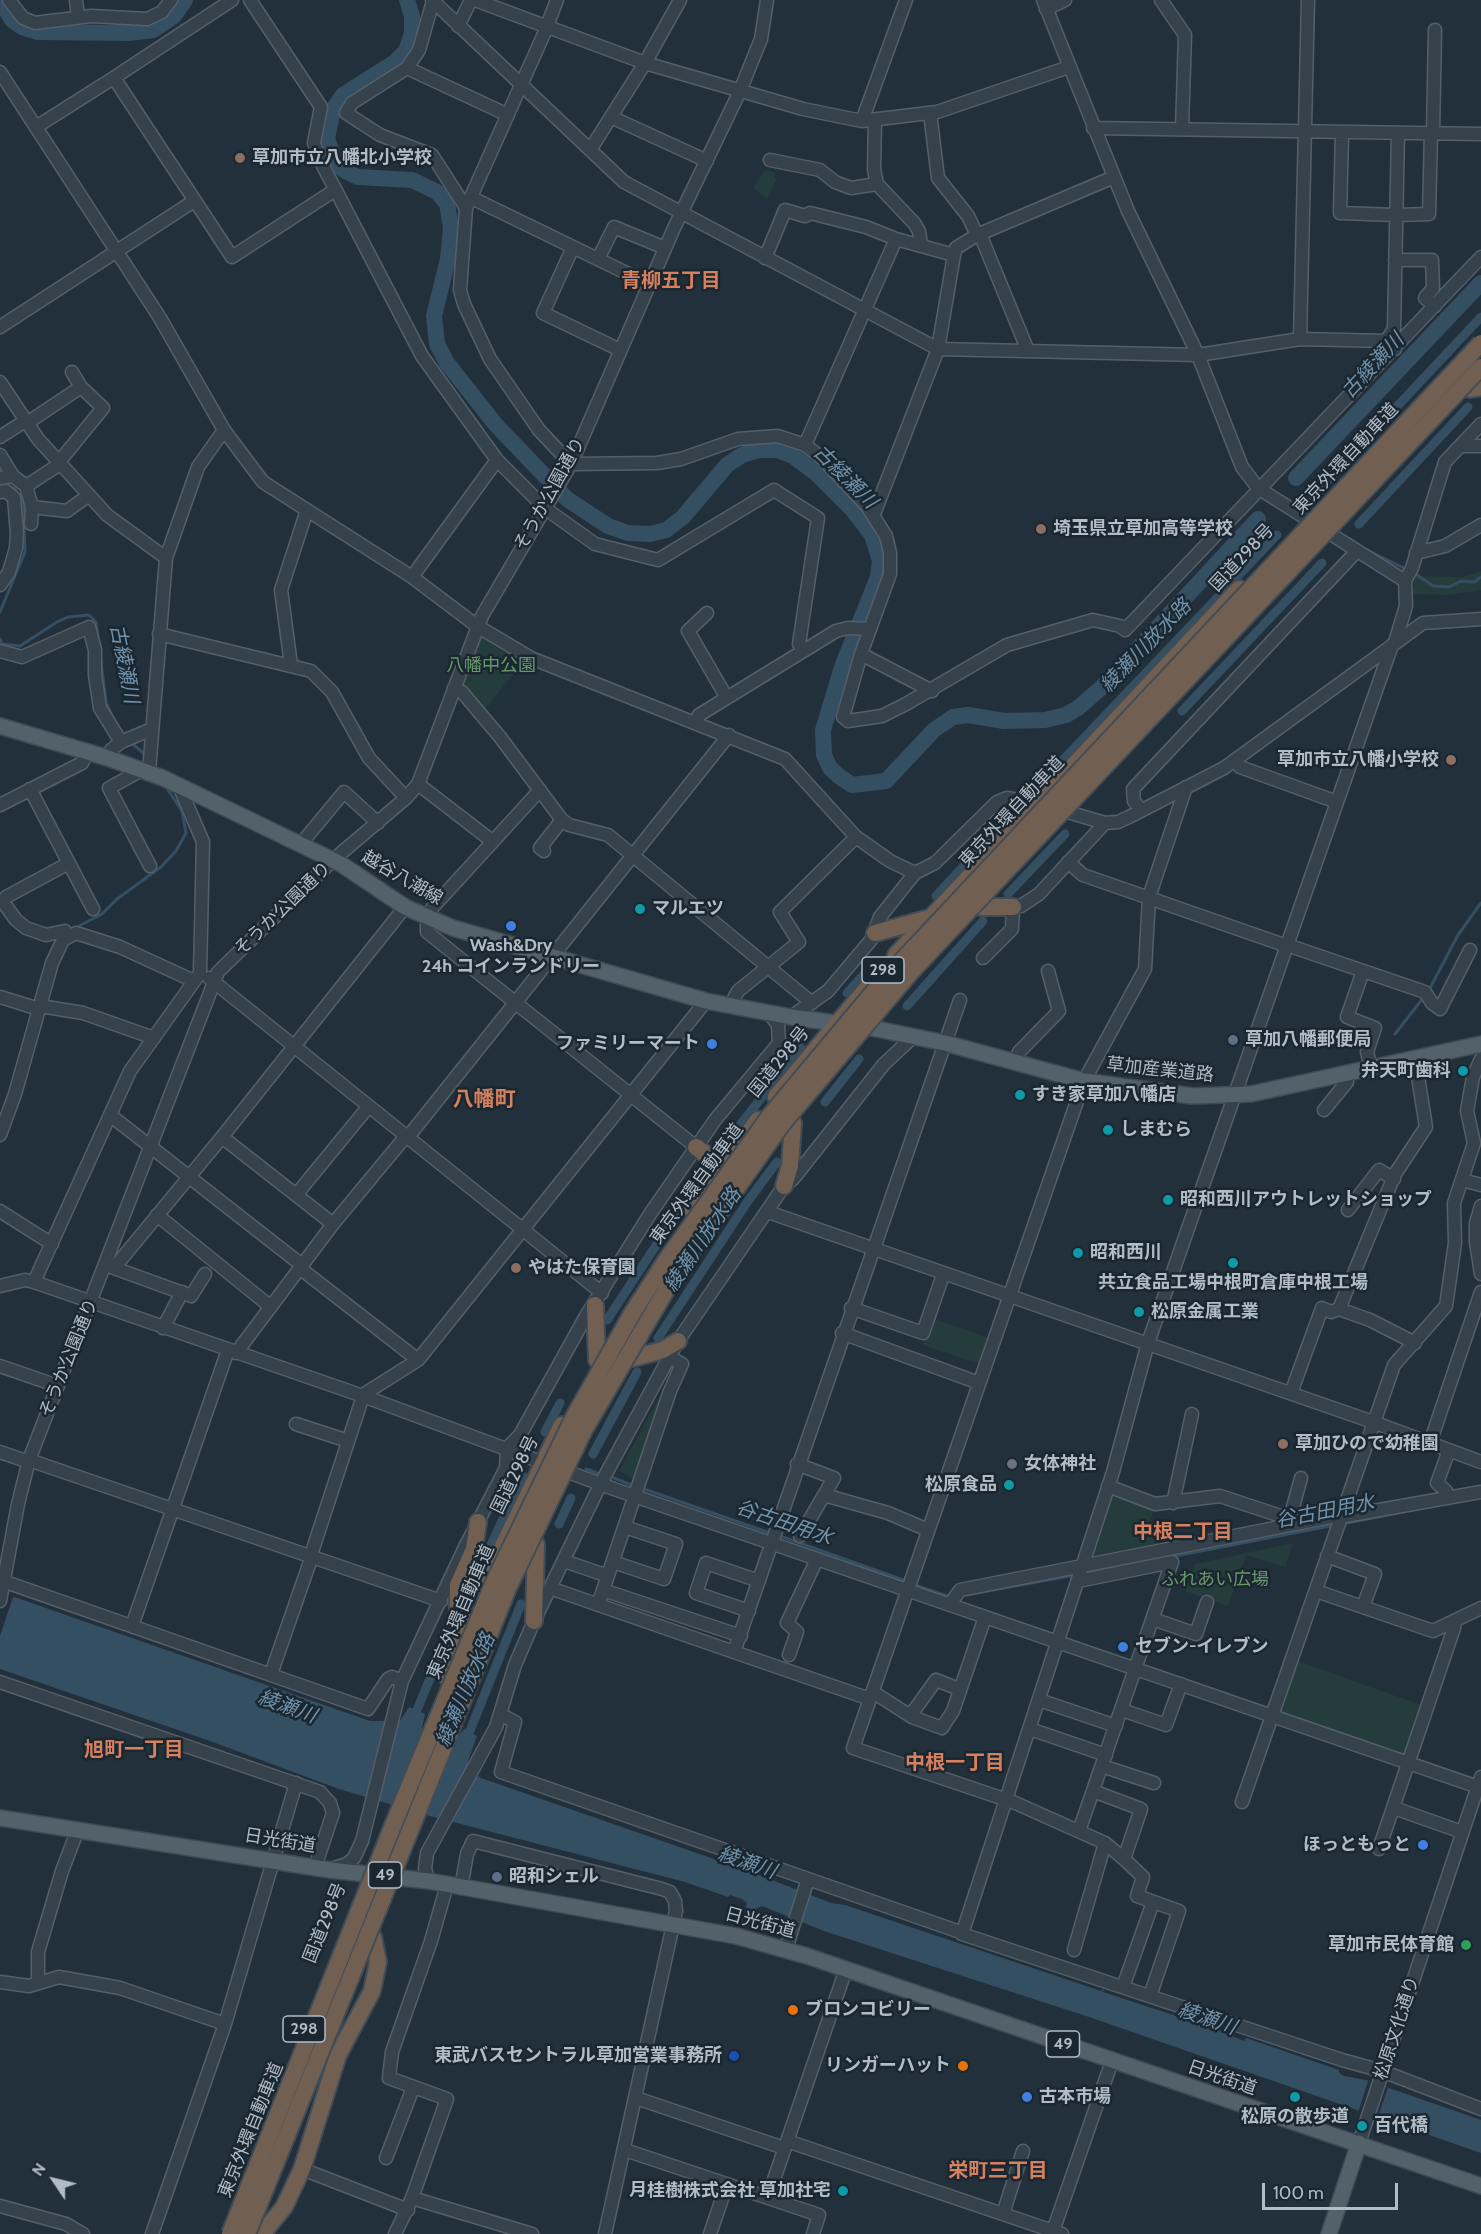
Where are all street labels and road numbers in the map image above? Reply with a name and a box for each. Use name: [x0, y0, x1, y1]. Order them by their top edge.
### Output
street label: 東京外環自動車道: [1289, 399, 1403, 519]
street label: そうか公園通り: [510, 434, 590, 554]
street label: 国道298号: [1205, 520, 1279, 596]
street label: 東京外環自動車道: [955, 752, 1069, 872]
street label: 越谷八潮線: [358, 846, 446, 910]
street label: そうか公園通り: [230, 857, 336, 961]
road number: 298: [862, 957, 904, 983]
street label: 国道298号: [744, 1022, 814, 1102]
street label: 草加産業道路: [1105, 1054, 1215, 1086]
street label: 東京外環自動車道: [646, 1119, 748, 1249]
street label: そうか公園通り: [35, 1296, 103, 1420]
street label: 国道298号: [487, 1432, 543, 1518]
street label: 東京外環自動車道: [423, 1542, 499, 1682]
street label: 日光街道: [243, 1825, 317, 1857]
road number: 49: [368, 1862, 402, 1888]
street label: 国道298号: [299, 1880, 351, 1966]
street label: 日光街道: [722, 1903, 798, 1943]
street label: 松原文化通り: [1370, 1973, 1424, 2083]
road number: 298: [283, 2016, 325, 2042]
road number: 49: [1046, 2031, 1080, 2057]
street label: 日光街道: [1184, 2056, 1260, 2100]
street label: 東京外環自動車道: [214, 2059, 288, 2201]

